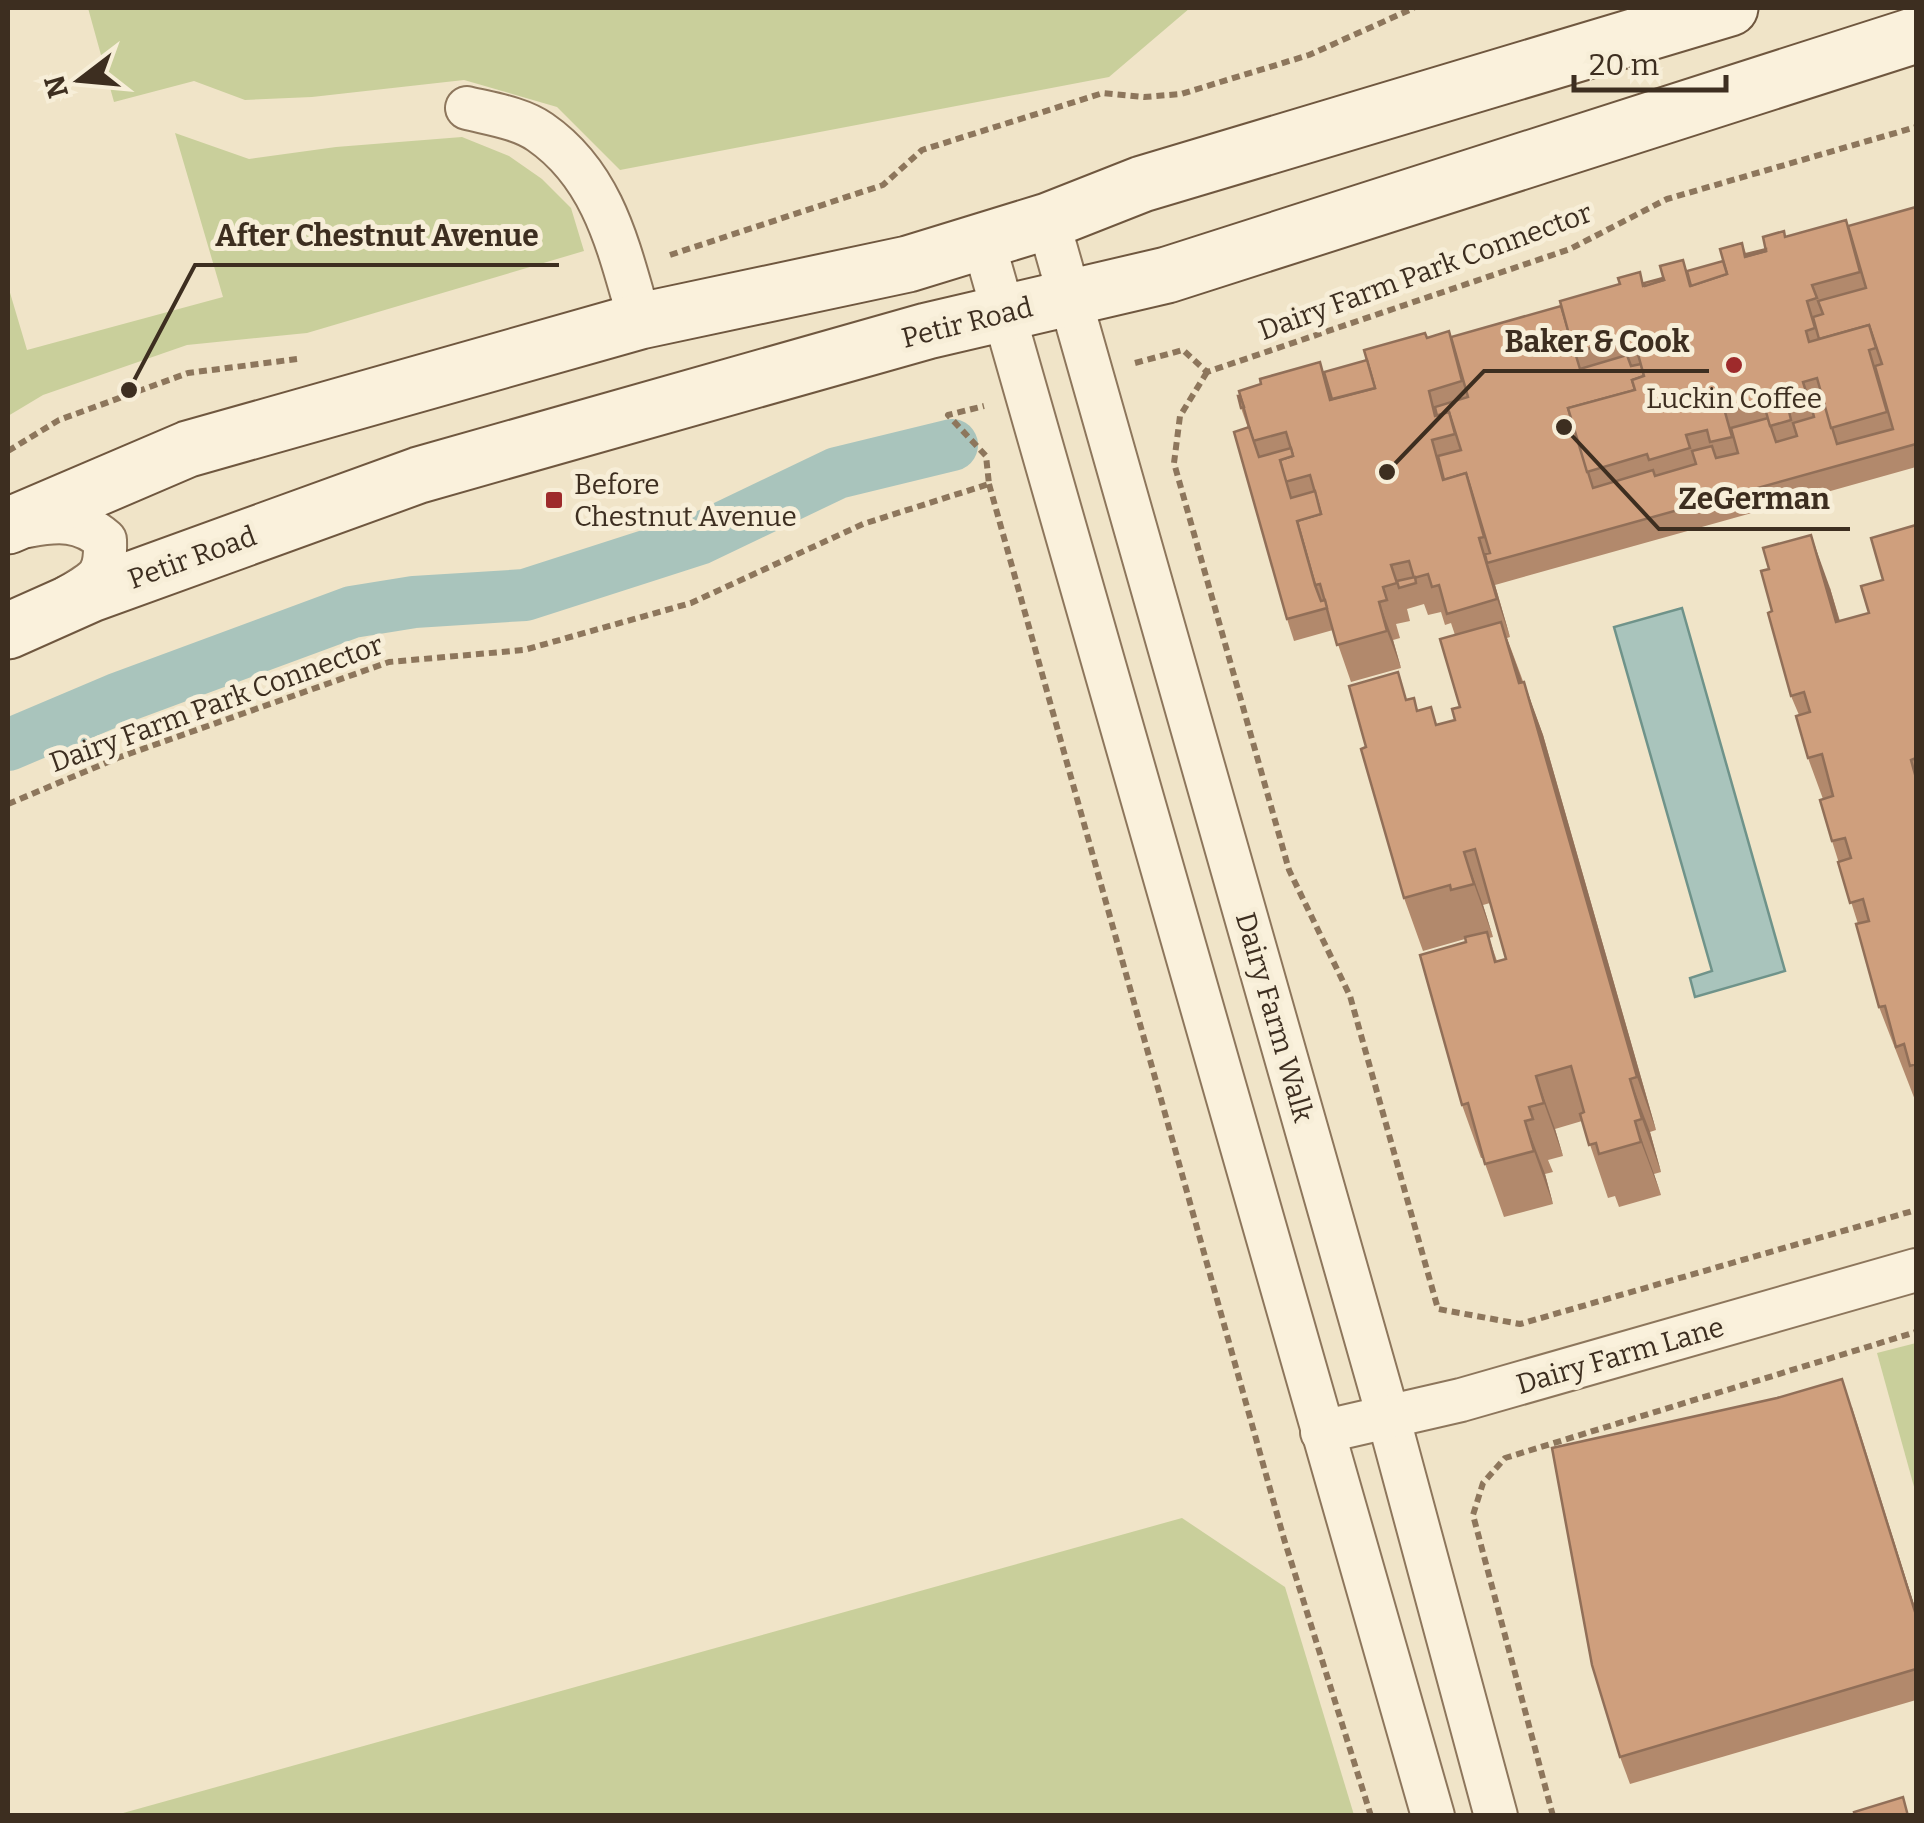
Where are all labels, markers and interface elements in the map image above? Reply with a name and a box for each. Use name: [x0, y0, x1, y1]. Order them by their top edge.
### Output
north arrow: [30, 30, 130, 130]
scale bar: [1574, 30, 1726, 92]
text: 20 m: [1589, 47, 1660, 83]
text: N: [38, 72, 75, 102]
street label: Dairy Farm Park Connector: [1254, 196, 1596, 347]
callout: After Chestnut Avenue: [195, 205, 559, 265]
text: After Chestnut Avenue: [215, 218, 539, 254]
street label: Petir Road: [898, 290, 1036, 355]
callout: Baker & Cook: [1484, 311, 1709, 371]
text: Baker & Cook: [1504, 324, 1690, 360]
marker: Luckin Coffee: [1723, 354, 1745, 376]
place label: Luckin Coffee: [1646, 382, 1822, 415]
place label: Before Chestnut Avenue: [574, 468, 797, 533]
callout: ZeGerman: [1659, 469, 1850, 529]
text: ZeGerman: [1678, 481, 1831, 517]
marker: Before Chestnut Avenue: [543, 489, 565, 511]
street label: Petir Road: [124, 519, 261, 596]
street label: Dairy Farm Park Connector: [45, 628, 387, 779]
street label: Dairy Farm Walk: [1229, 909, 1320, 1126]
street label: Dairy Farm Lane: [1513, 1310, 1728, 1401]

